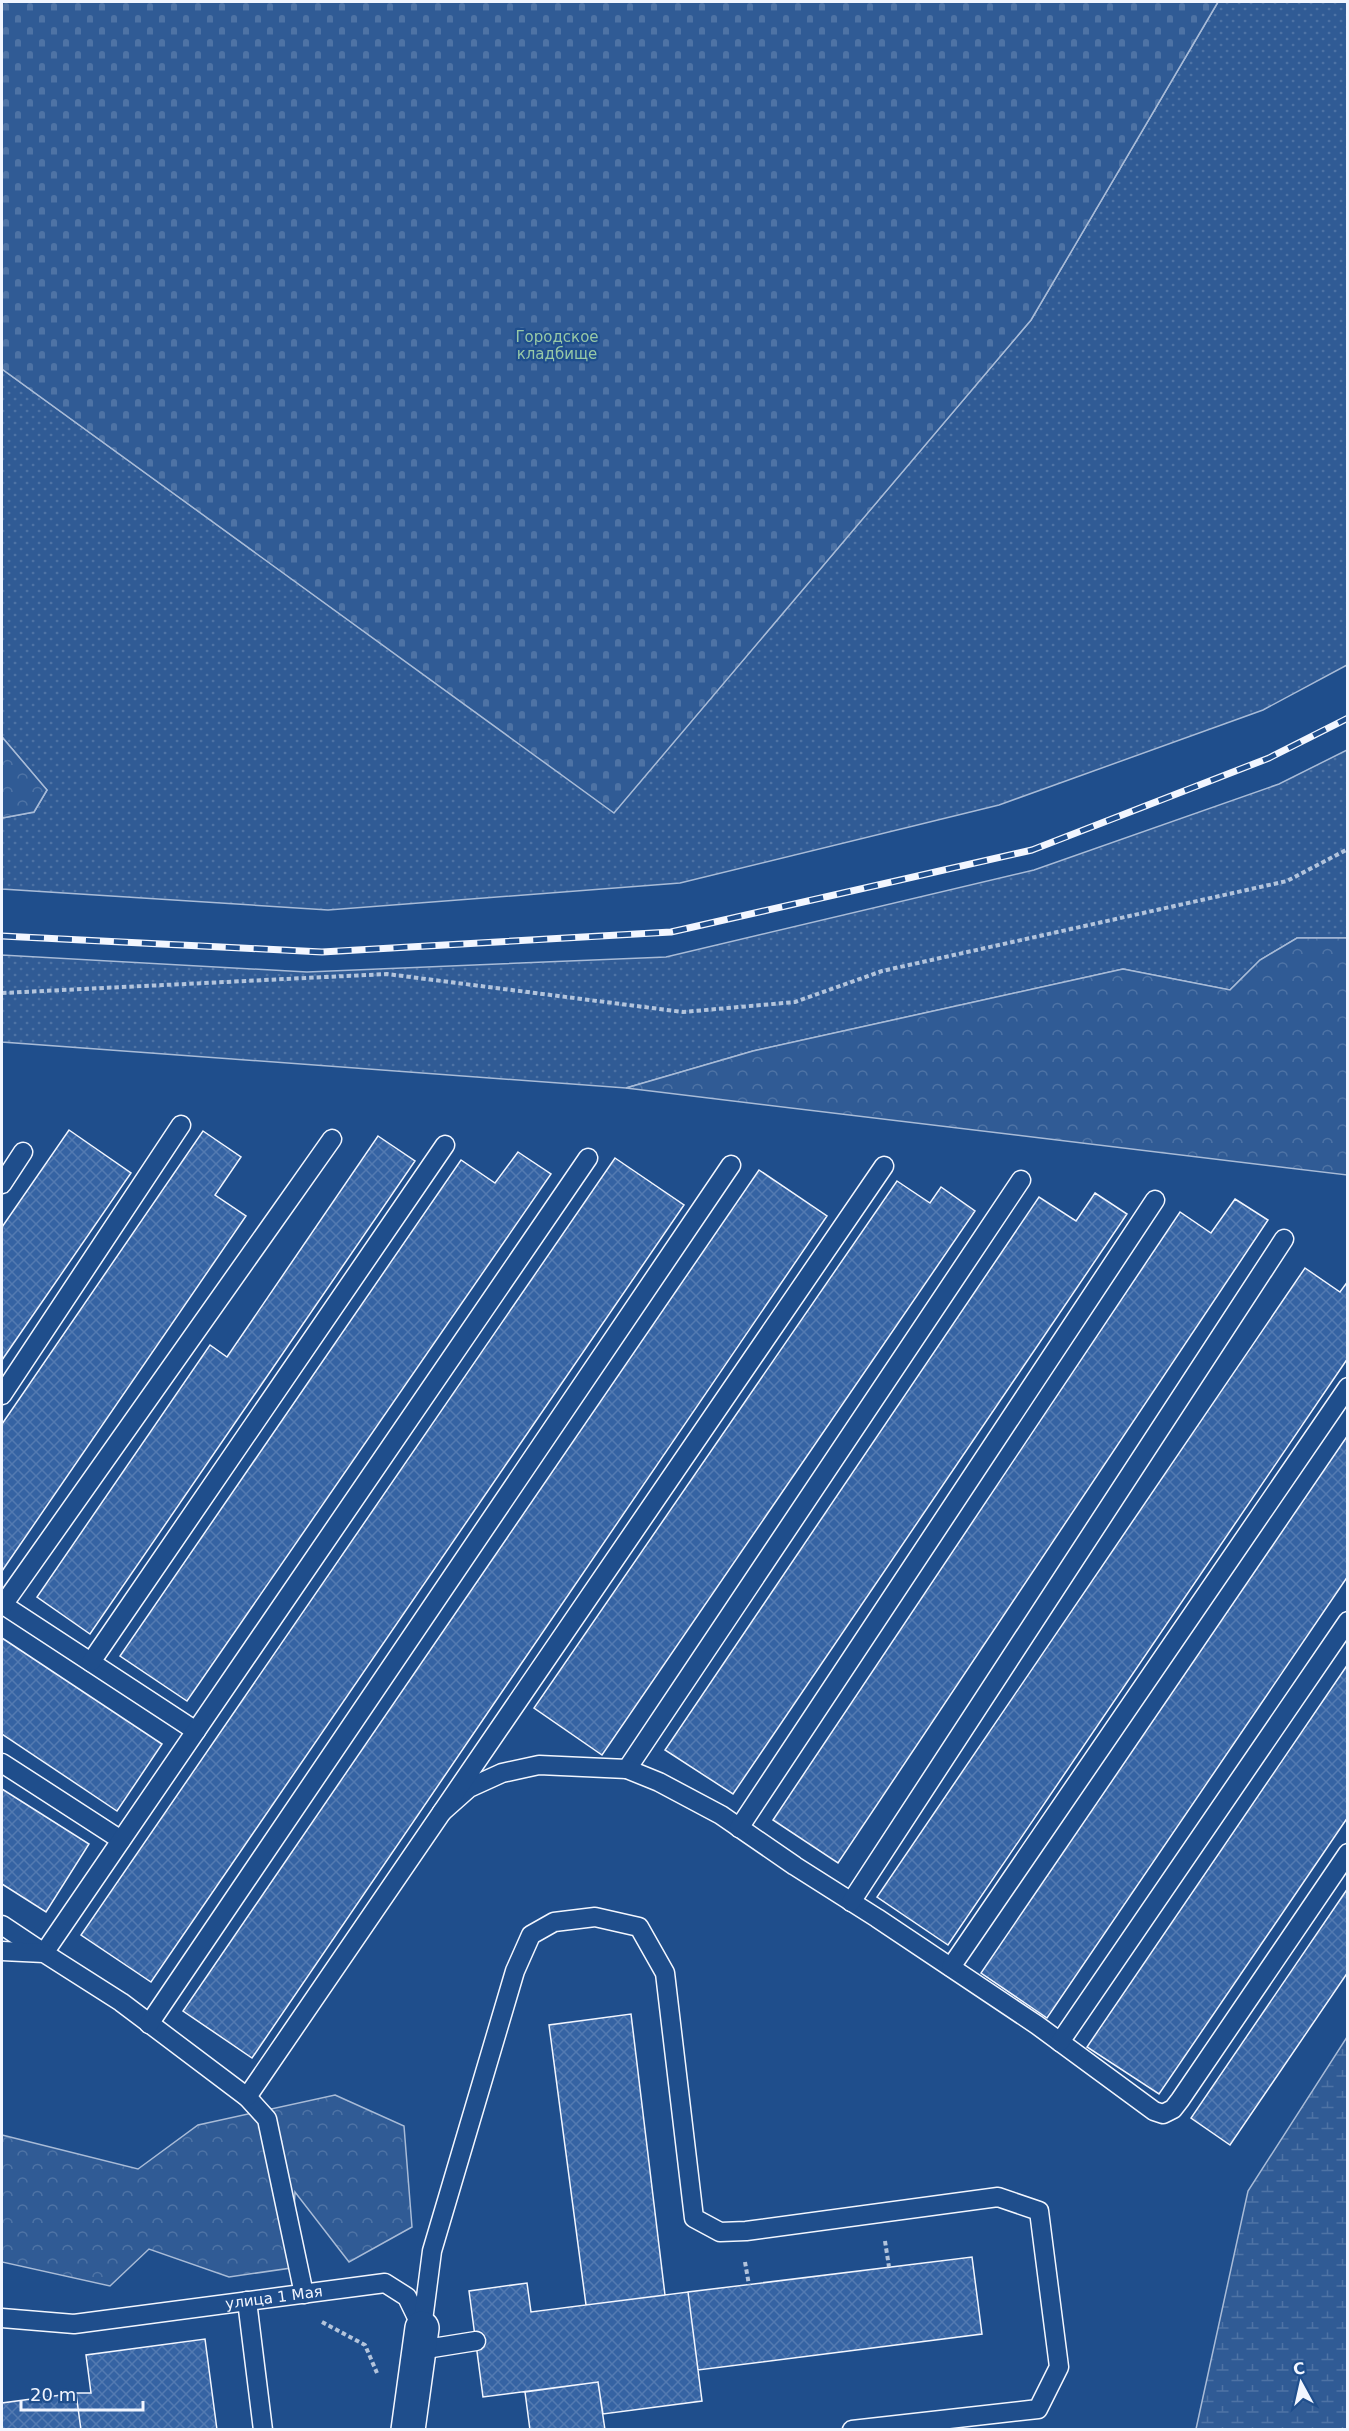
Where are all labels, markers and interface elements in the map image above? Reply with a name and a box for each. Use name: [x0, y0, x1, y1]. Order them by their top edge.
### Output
park label: Городское кладбище: [515, 328, 599, 363]
street label: улица 1 Мая: [224, 2282, 324, 2313]
north arrow: [1271, 2353, 1331, 2413]
text: С: [1292, 2358, 1306, 2379]
scale bar: [21, 2374, 142, 2412]
text: 20 m: [30, 2384, 76, 2405]

